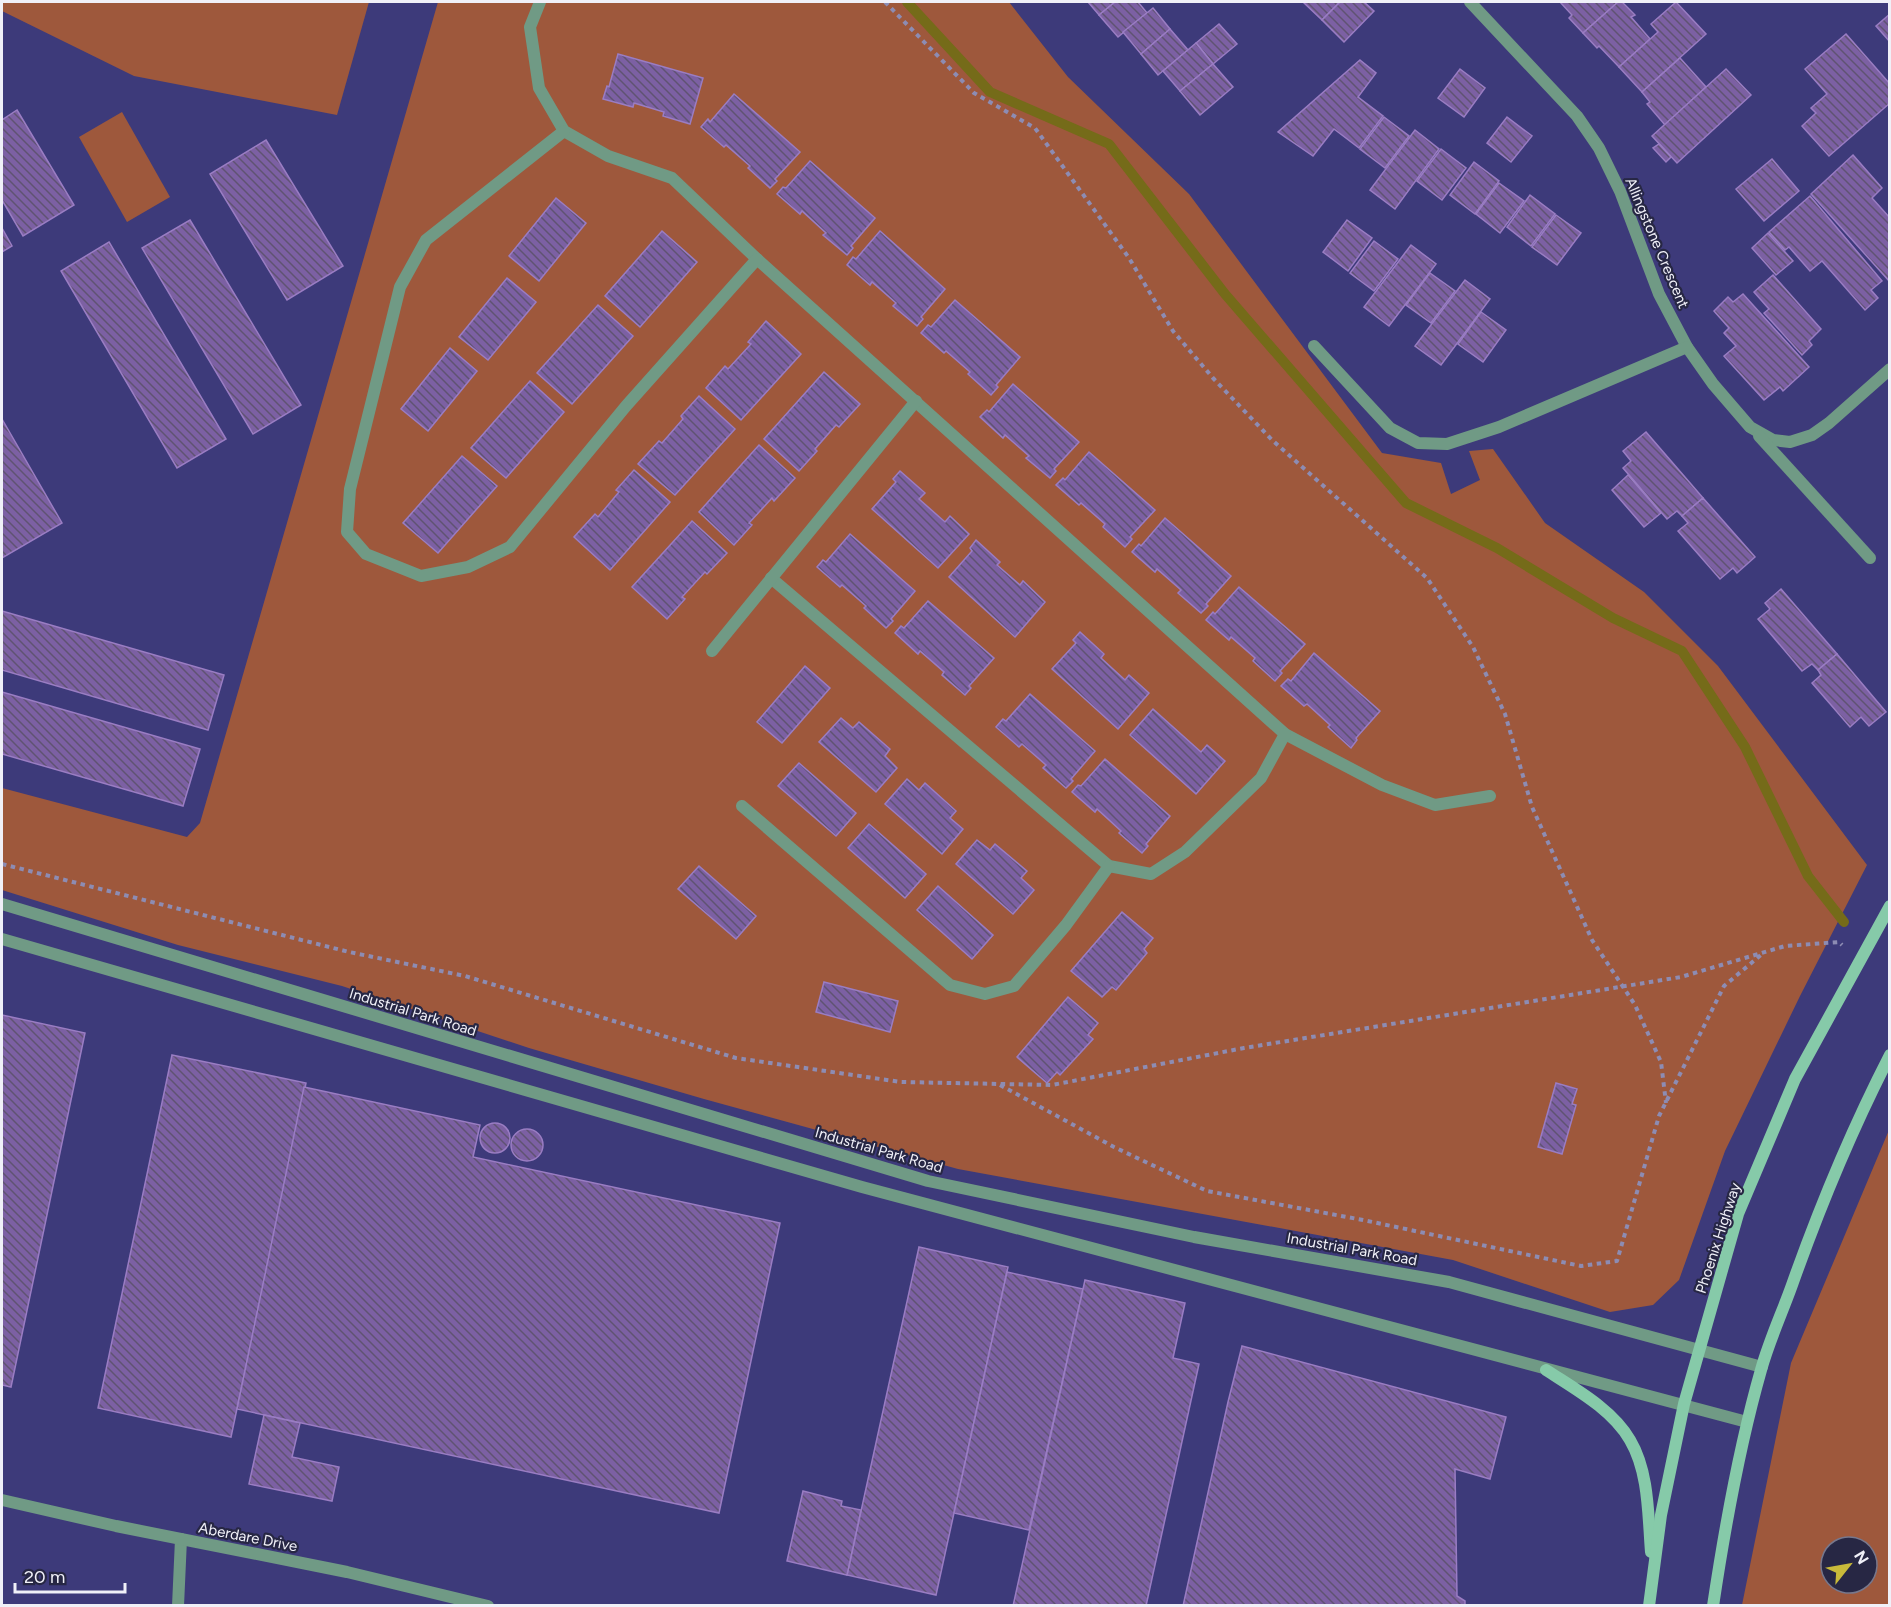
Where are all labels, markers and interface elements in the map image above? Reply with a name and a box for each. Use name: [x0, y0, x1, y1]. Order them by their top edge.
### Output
street label: Allingstone Crescent: [1621, 175, 1693, 311]
street label: Industrial Park Road: [347, 984, 479, 1040]
street label: Industrial Park Road: [813, 1123, 945, 1177]
street label: Phoenix Highway: [1692, 1180, 1744, 1296]
street label: Industrial Park Road: [1285, 1229, 1419, 1269]
street label: Aberdare Drive: [197, 1519, 299, 1555]
north arrow: [1819, 1535, 1879, 1595]
text: N: [1850, 1547, 1873, 1568]
scale bar: [15, 1556, 124, 1594]
text: 20 m: [24, 1566, 65, 1588]

